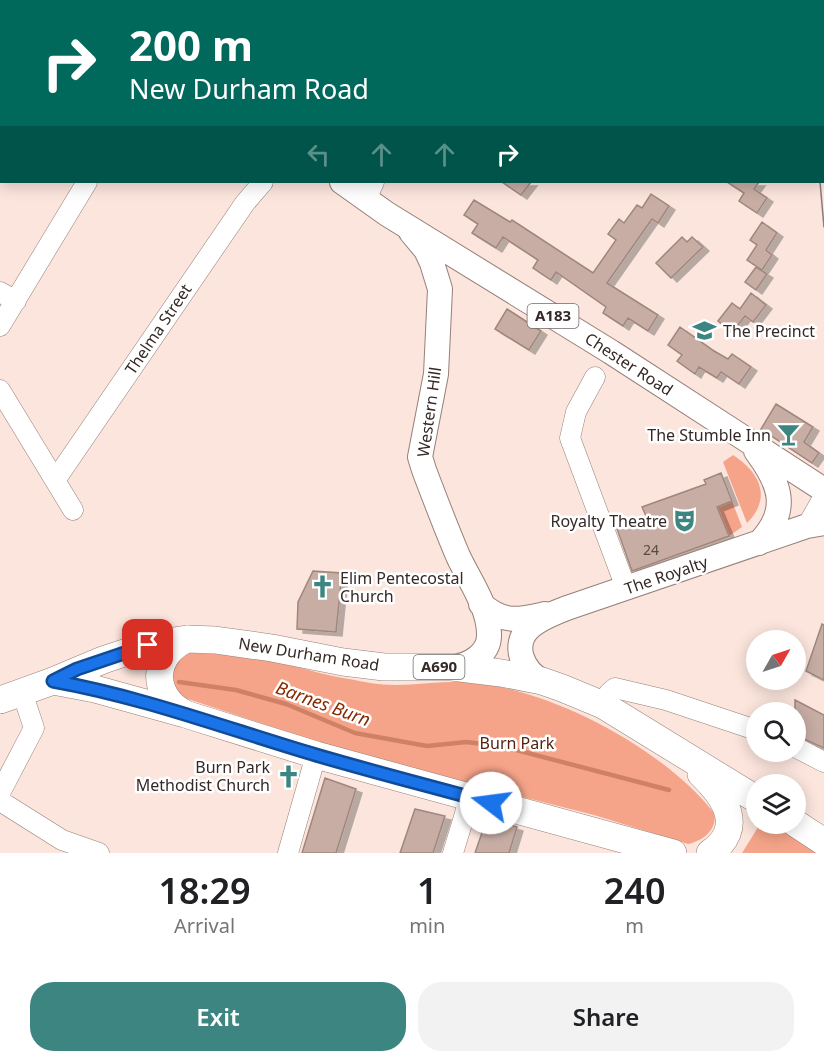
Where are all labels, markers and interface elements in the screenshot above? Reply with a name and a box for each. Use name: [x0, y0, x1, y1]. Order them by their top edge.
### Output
text: 200 m: [129, 16, 253, 73]
icon: right: [30, 24, 108, 102]
text: New Durham Road: [129, 70, 369, 107]
icon: left: [302, 138, 335, 171]
icon: ahead: [365, 138, 398, 171]
icon: ahead: [428, 138, 461, 171]
icon: right: [491, 138, 524, 171]
street label: Thelma Street: [120, 279, 197, 379]
road number: A183: [528, 304, 578, 328]
school or university icon: The Precinct: [692, 318, 718, 344]
place label: The Precinct: [723, 320, 815, 342]
street label: Chester Road: [581, 327, 677, 401]
street label: Western Hill: [412, 365, 446, 459]
bar icon: The Stumble Inn: [776, 422, 802, 448]
place label: The Stumble Inn: [647, 424, 771, 446]
theatre icon: Royalty Theatre: [672, 508, 698, 534]
place label: Royalty Theatre: [550, 510, 667, 532]
house number: 24: [643, 540, 659, 559]
street label: The Royalty: [622, 550, 711, 599]
place label: Elim Pentecostal Church: [340, 567, 464, 607]
church icon: Elim Pentecostal Church: [309, 574, 335, 600]
pin: [122, 619, 173, 670]
icon: arrive: [131, 628, 164, 661]
north arrow: [746, 630, 806, 690]
map controls: [746, 630, 806, 834]
street label: New Durham Road: [237, 632, 381, 676]
road number: A690: [414, 655, 464, 679]
water label: Barnes Burn: [273, 675, 374, 731]
button: search: [746, 702, 806, 762]
park label: Burn Park: [480, 732, 555, 754]
place label: Burn Park Methodist Church: [136, 756, 270, 796]
church icon: Burn Park Methodist Church: [275, 763, 301, 789]
position arrow: [459, 771, 523, 835]
button: layers: [746, 774, 806, 834]
text: 18:29: [158, 866, 251, 915]
text: 1: [417, 866, 438, 915]
text: 240: [604, 866, 666, 915]
text: Arrival: [174, 912, 235, 939]
text: min: [409, 912, 445, 939]
text: m: [625, 912, 644, 939]
button: Exit: [30, 982, 406, 1051]
button: Share: [418, 982, 794, 1051]

